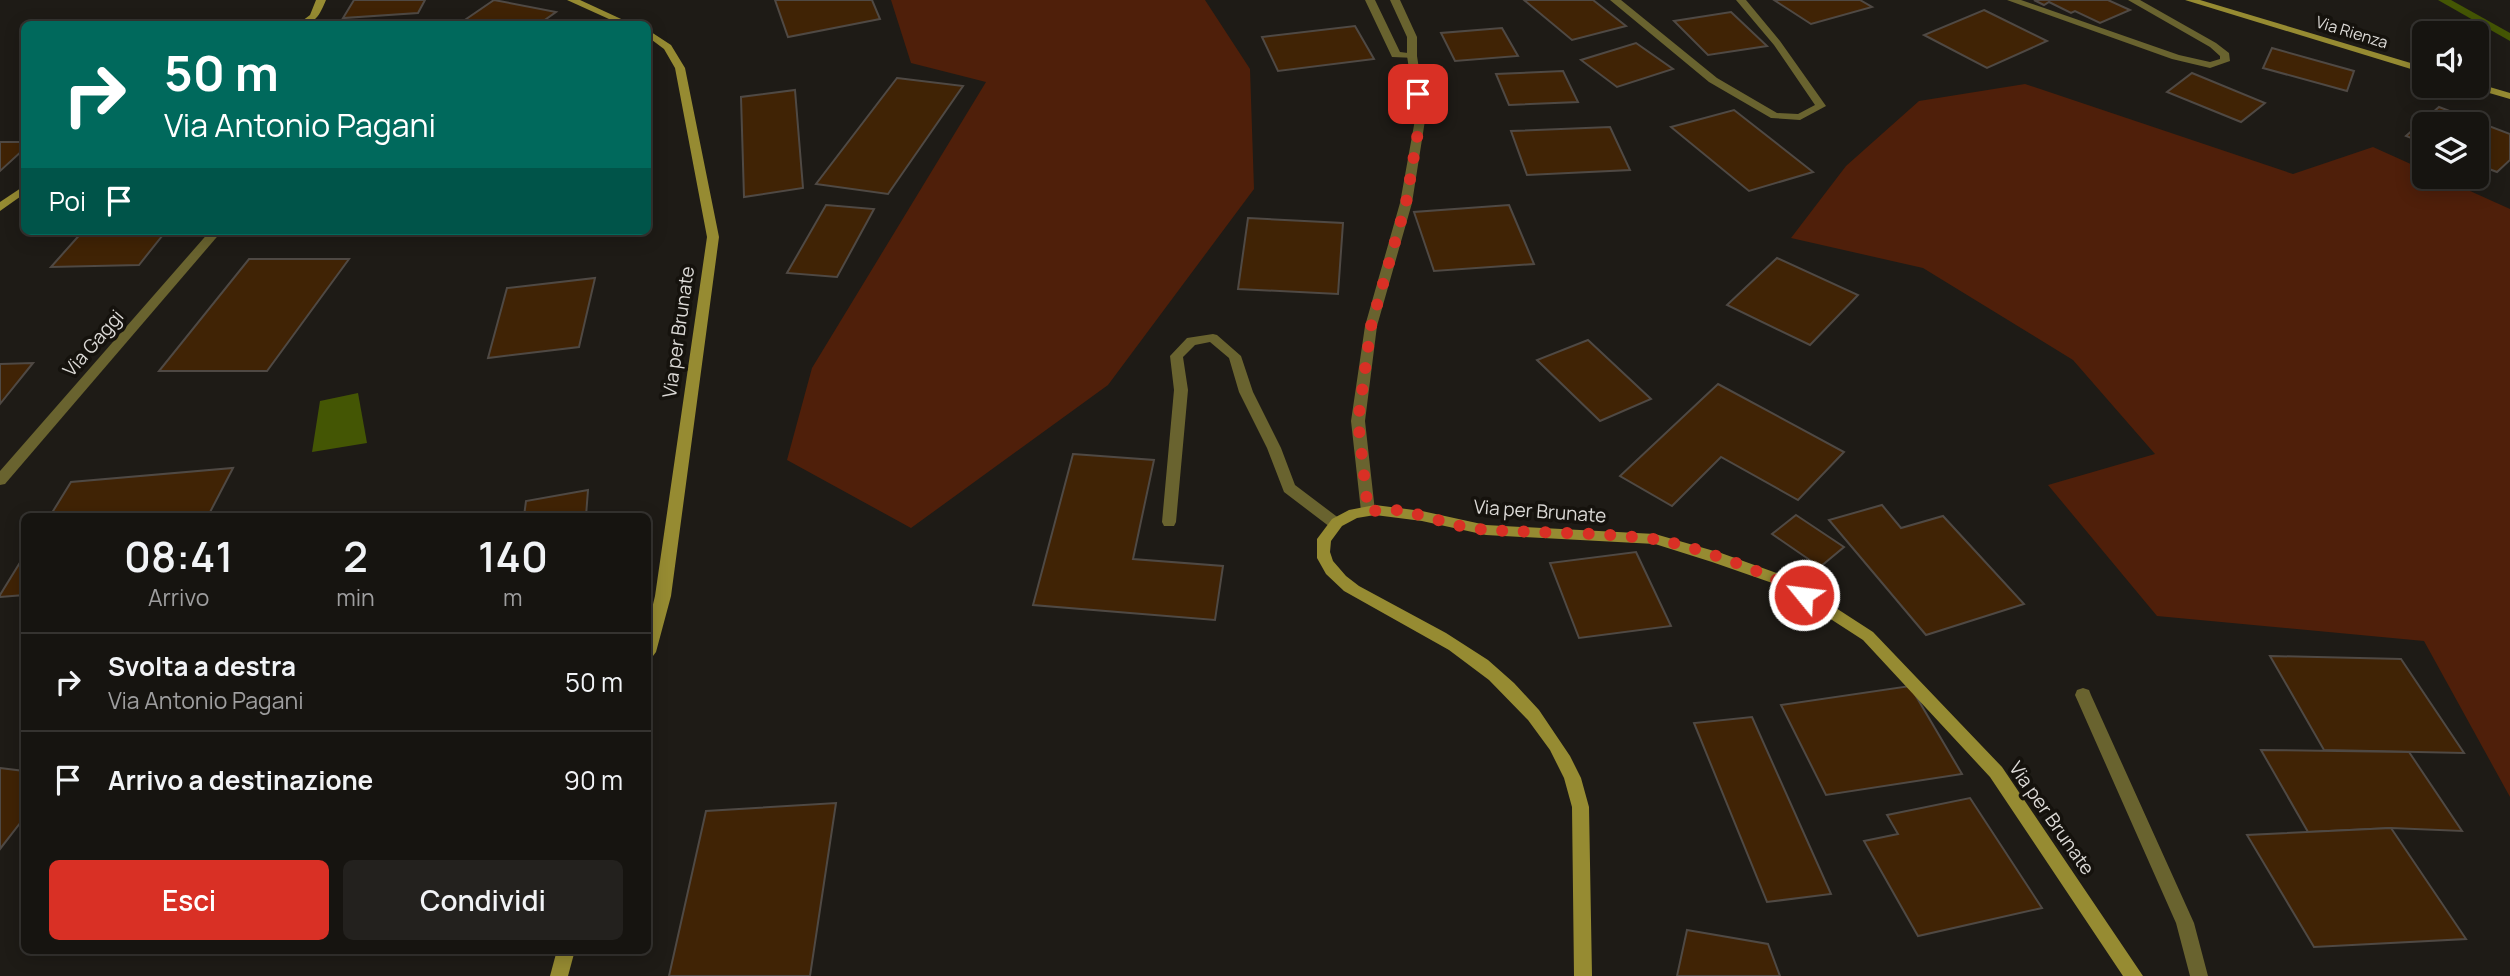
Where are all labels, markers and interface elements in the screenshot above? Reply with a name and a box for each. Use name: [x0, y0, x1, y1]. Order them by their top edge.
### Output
street label: Via Rienza: [2313, 11, 2391, 53]
map controls: [2412, 21, 2489, 189]
button: sound: [2412, 21, 2489, 98]
text: 50 m: [164, 39, 279, 106]
icon: right: [49, 49, 140, 140]
pin: [1388, 64, 1448, 124]
icon: arrive: [1399, 75, 1437, 113]
text: Via Antonio Pagani: [164, 103, 436, 147]
button: layers: [2412, 112, 2489, 189]
icon: arrive: [100, 182, 138, 220]
text: Poi: [49, 183, 86, 219]
street label: Via per Brunate: [656, 264, 700, 400]
street label: Via Gaggi: [57, 304, 129, 382]
street label: Via per Brunate: [1473, 493, 1607, 529]
text: 08:41: [124, 527, 233, 585]
text: 2: [343, 527, 368, 585]
text: 140: [478, 527, 548, 585]
position arrow: [1767, 558, 1841, 632]
text: Arrivo: [148, 581, 209, 613]
text: min: [336, 581, 375, 613]
text: m: [503, 581, 523, 613]
text: Svolta a destra: [108, 648, 296, 684]
icon: right: [49, 663, 87, 701]
text: 50 m: [565, 664, 623, 700]
text: Via Antonio Pagani: [108, 684, 304, 716]
street label: Via per Brunate: [2003, 756, 2101, 880]
icon: arrive: [49, 761, 87, 799]
text: Arrivo a destinazione: [108, 762, 373, 798]
text: 90 m: [564, 762, 623, 798]
button: Esci: [49, 860, 329, 940]
button: Condividi: [343, 860, 623, 940]

